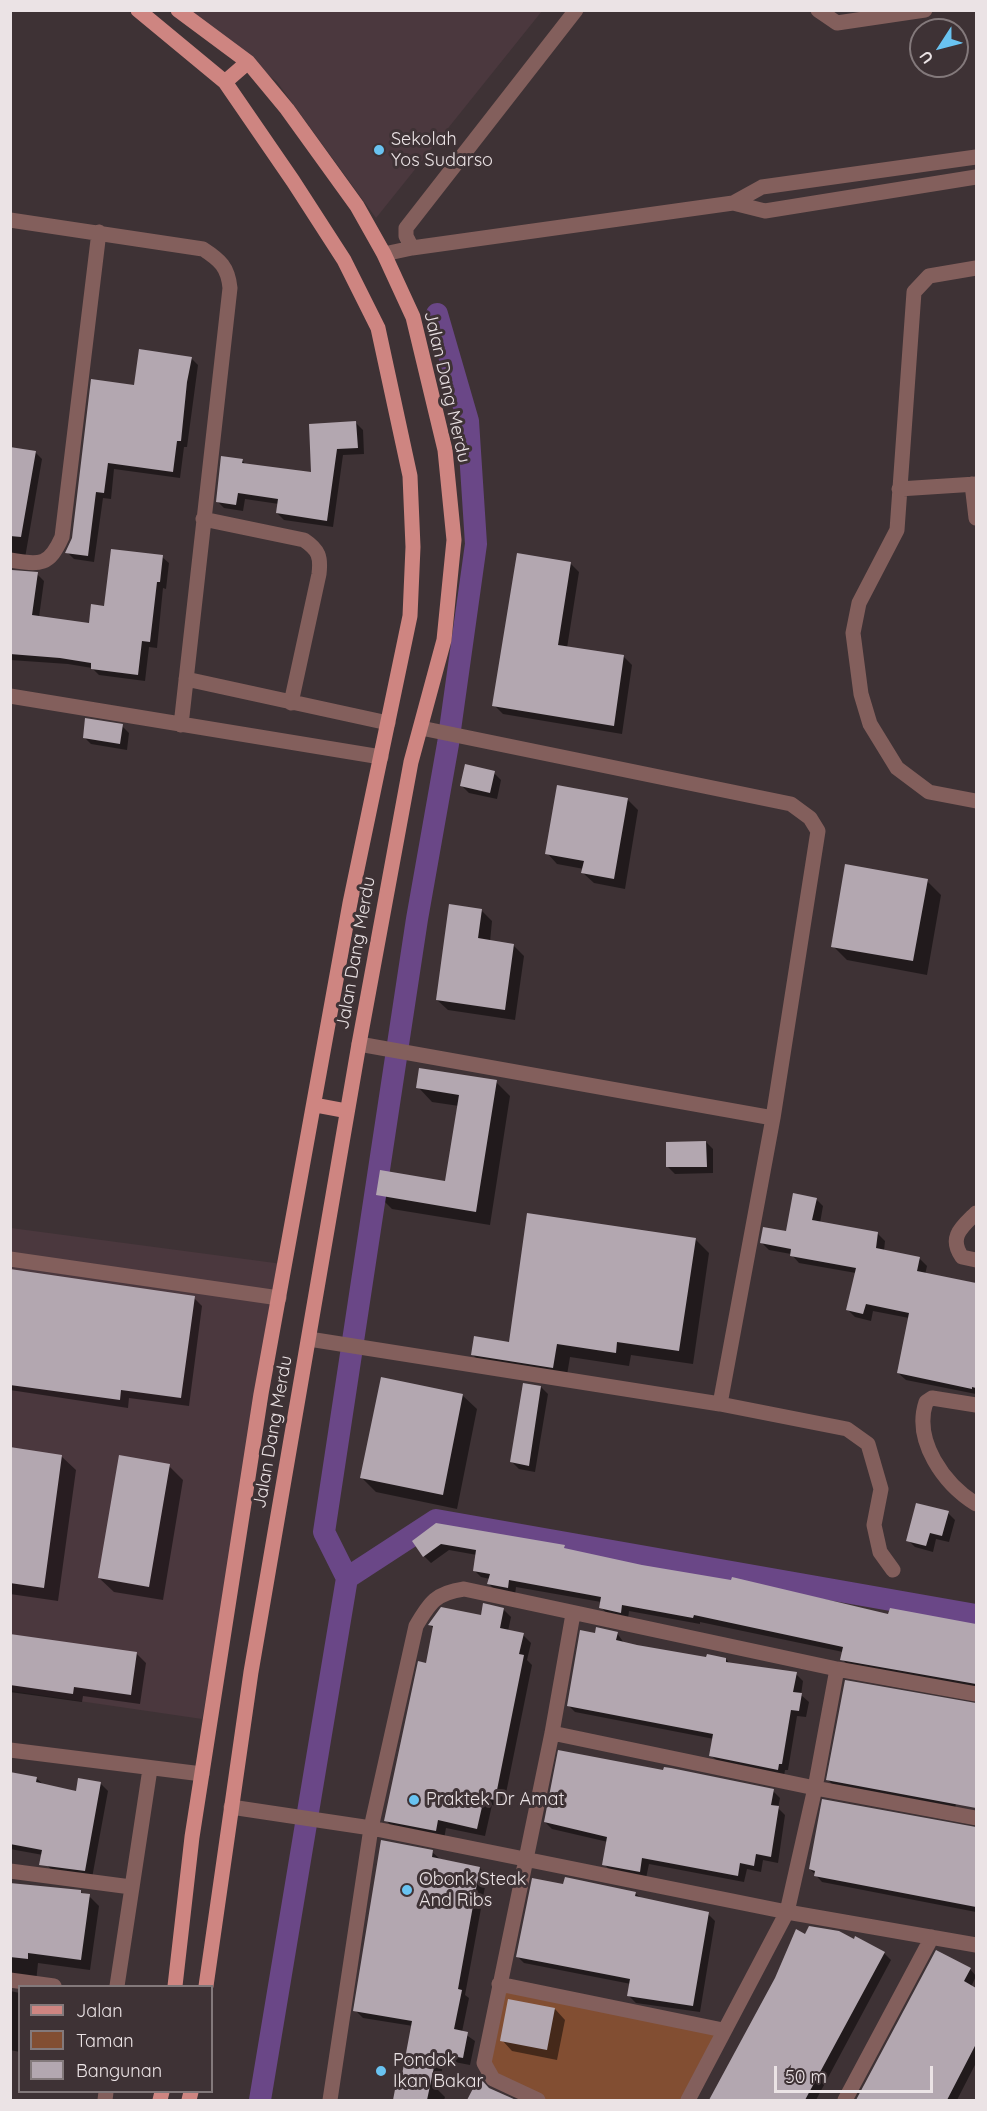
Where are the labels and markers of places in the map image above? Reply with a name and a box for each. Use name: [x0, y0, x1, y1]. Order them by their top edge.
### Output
place label: Sekolah Yos Sudarso: [391, 129, 493, 172]
marker: Sekolah Yos Sudarso: [372, 143, 386, 157]
place label: Praktek Dr Amat: [426, 1789, 565, 1811]
marker: Praktek Dr Amat: [407, 1793, 421, 1807]
place label: Obonk Steak And Ribs: [419, 1869, 526, 1912]
marker: Obonk Steak And Ribs: [400, 1883, 414, 1897]
place label: Pondok Ikan Bakar: [393, 2050, 483, 2092]
marker: Pondok Ikan Bakar: [374, 2064, 388, 2078]

